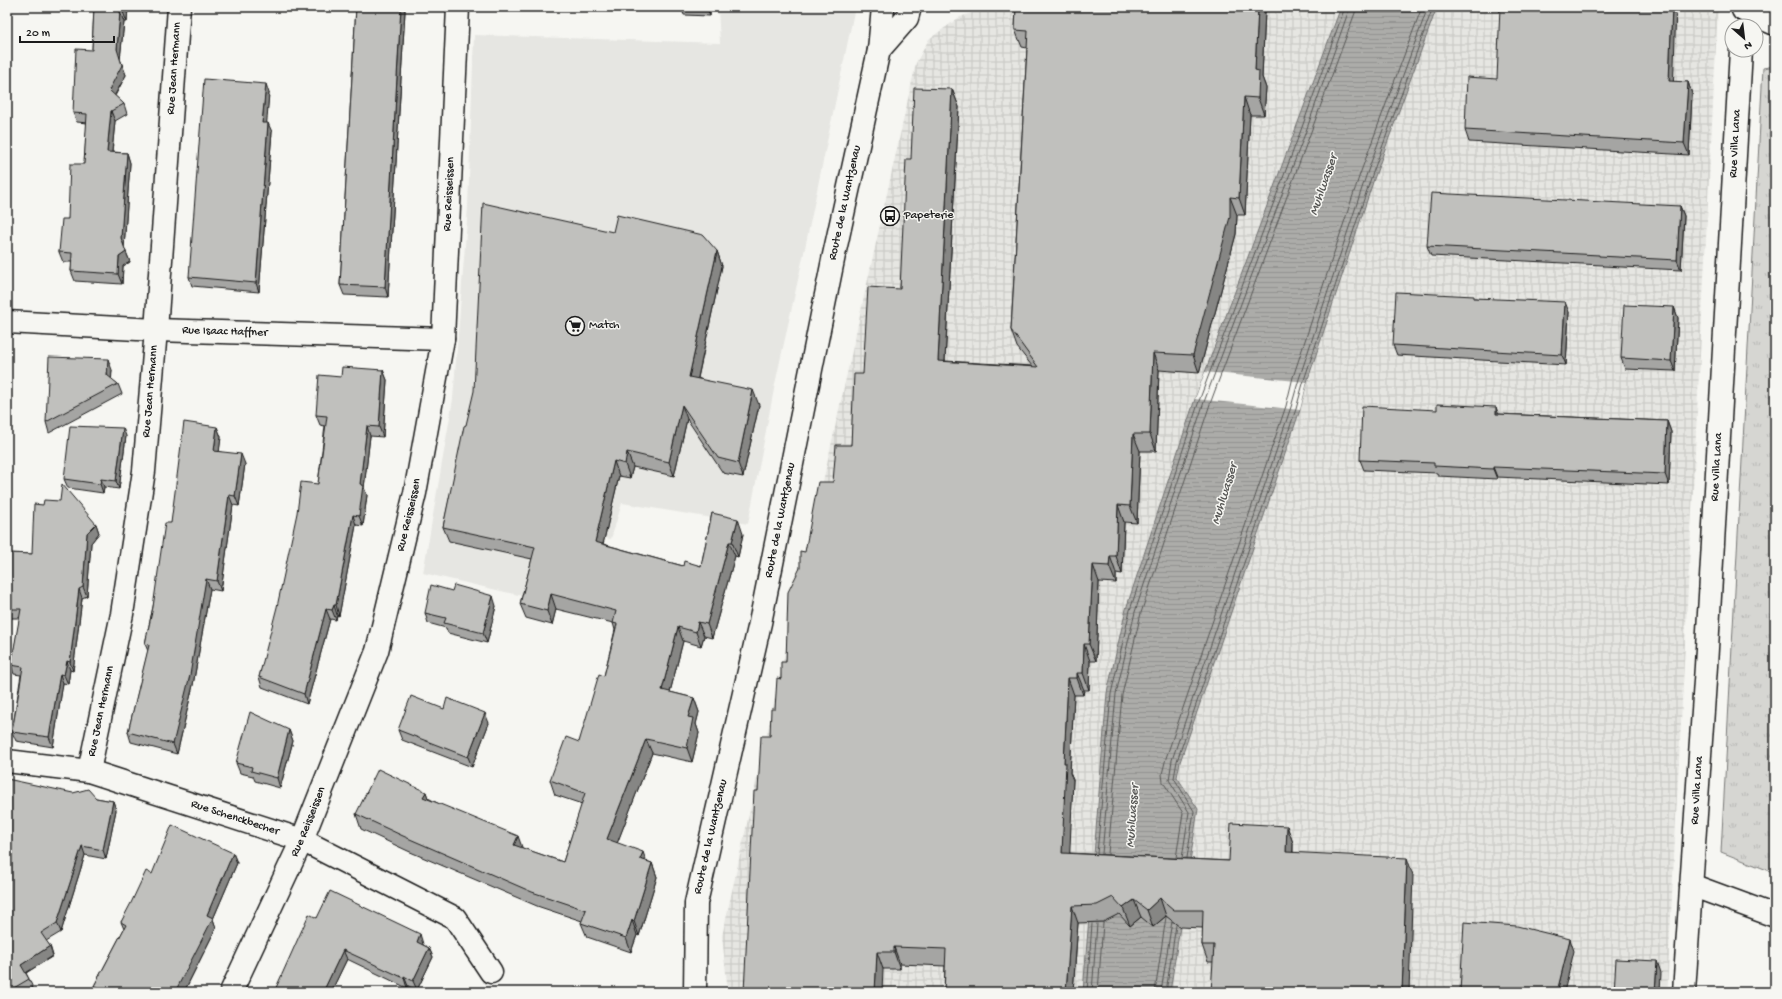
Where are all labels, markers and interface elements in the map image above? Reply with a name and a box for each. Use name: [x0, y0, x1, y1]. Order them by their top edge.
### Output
scale bar: [20, 18, 114, 44]
north arrow: [1724, 18, 1764, 58]
street label: Rue Jean Hermann: [164, 21, 185, 115]
text: 20 m: [26, 27, 51, 41]
text: N: [1742, 38, 1754, 52]
street label: Rue Villa Lana: [1727, 109, 1745, 178]
street label: Route de la Wantzenau: [826, 144, 865, 262]
water label: Muhlwasser: [1307, 150, 1342, 217]
street label: Rue Reisseissen: [441, 156, 458, 232]
bus stop icon: Papeterie: [879, 205, 901, 227]
place label: Papeterie: [903, 209, 954, 223]
supermarket icon: Match: [564, 315, 586, 337]
place label: Match: [589, 319, 620, 333]
street label: Rue Isaac Haffner: [182, 324, 270, 341]
street label: Rue Jean Hermann: [140, 344, 162, 438]
street label: Rue Villa Lana: [1708, 432, 1726, 502]
water label: Muhlwasser: [1209, 459, 1242, 526]
street label: Route de la Wantzenau: [762, 461, 799, 579]
street label: Rue Reisseissen: [394, 477, 425, 553]
street label: Rue Jean Hermann: [85, 664, 118, 758]
street label: Rue Villa Lana: [1688, 755, 1707, 825]
street label: Route de la Wantzenau: [691, 778, 731, 895]
water label: Muhlwasser: [1123, 782, 1143, 848]
street label: Rue Reisseissen: [288, 785, 329, 859]
street label: Rue Schenckbecher: [189, 797, 282, 840]

